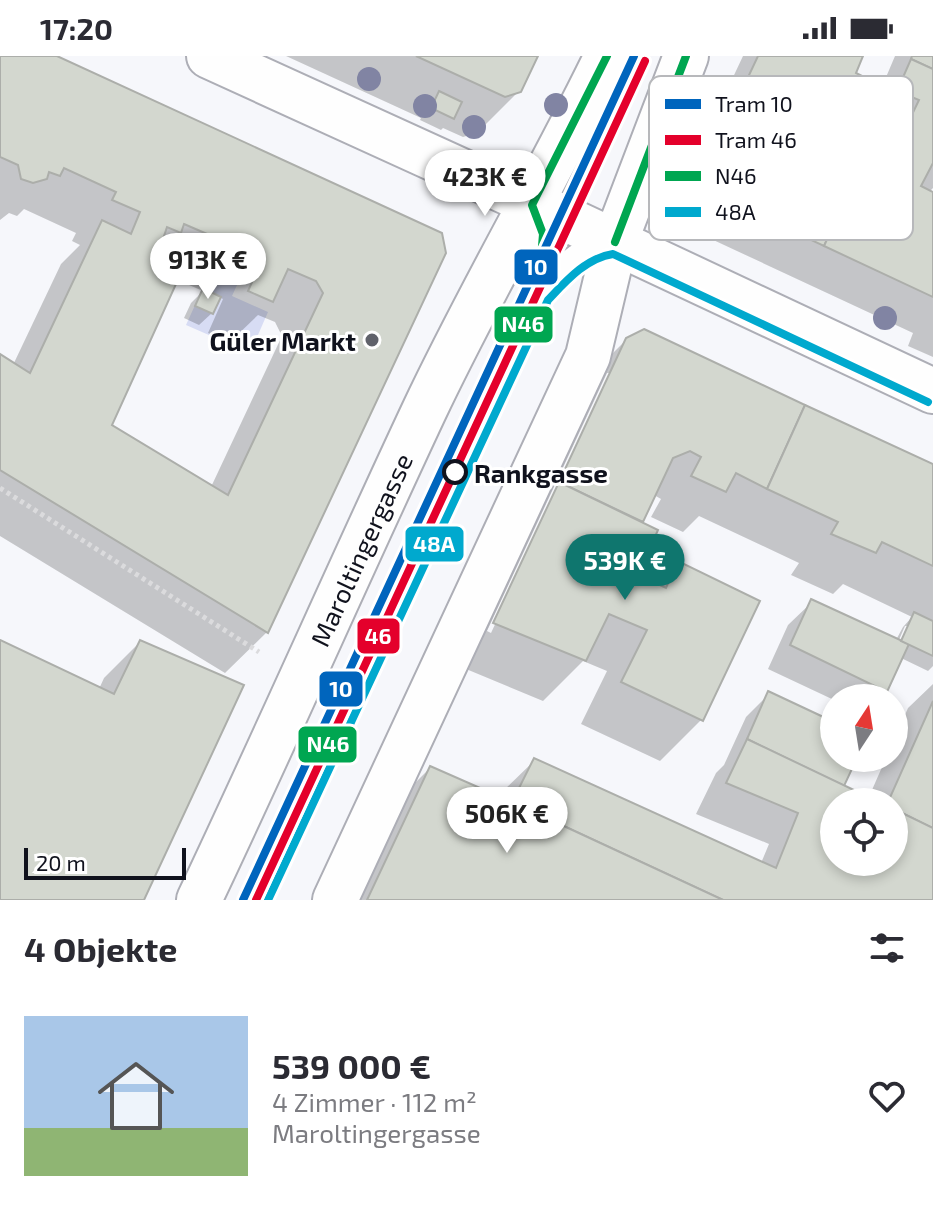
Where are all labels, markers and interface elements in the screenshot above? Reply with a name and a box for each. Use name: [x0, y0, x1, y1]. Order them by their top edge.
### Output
text: 17:20: [40, 10, 113, 46]
legend: [649, 76, 913, 240]
text: Tram 10: [715, 90, 793, 116]
text: Tram 46: [715, 126, 797, 152]
pin: 423K €: [420, 150, 550, 218]
text: 423K €: [443, 160, 527, 191]
text: N46: [715, 162, 757, 188]
text: 48A: [715, 198, 756, 224]
pin: 913K €: [143, 233, 273, 301]
text: 913K €: [168, 243, 248, 274]
line badge: 10: [513, 248, 559, 286]
text: 10: [524, 253, 548, 279]
line badge: N46: [493, 305, 554, 344]
text: N46: [502, 310, 544, 336]
place label: Güler Markt: [209, 325, 356, 356]
marker: Güler Markt: [363, 331, 381, 349]
street label: Maroltingergasse: [303, 448, 418, 651]
place label: Rankgasse: [474, 457, 608, 488]
marker: Rankgasse: [443, 460, 467, 484]
line badge: 48A: [404, 525, 465, 563]
text: 48A: [413, 530, 456, 556]
pin: 539K €: [560, 534, 690, 602]
text: 539K €: [584, 544, 666, 575]
line badge: 46: [356, 617, 401, 655]
text: 46: [365, 622, 392, 648]
line badge: 10: [318, 670, 364, 708]
text: 10: [329, 675, 353, 701]
north arrow: [820, 684, 908, 772]
map controls: [820, 684, 908, 876]
line badge: N46: [297, 725, 358, 764]
text: N46: [307, 730, 349, 756]
pin: 506K €: [442, 787, 572, 855]
button: locate: [820, 788, 908, 876]
text: 506K €: [465, 797, 549, 828]
scale bar: [24, 844, 186, 880]
text: 20 m: [36, 849, 86, 875]
icon: filters: [865, 926, 909, 970]
text: 4 Objekte: [24, 928, 177, 969]
text: 539 000 €: [272, 1045, 431, 1086]
icon: home: [88, 1048, 184, 1144]
icon: heart: [865, 1074, 909, 1118]
text: 4 Zimmer · 112 m²: [272, 1086, 477, 1117]
text: Maroltingergasse: [272, 1117, 481, 1148]

